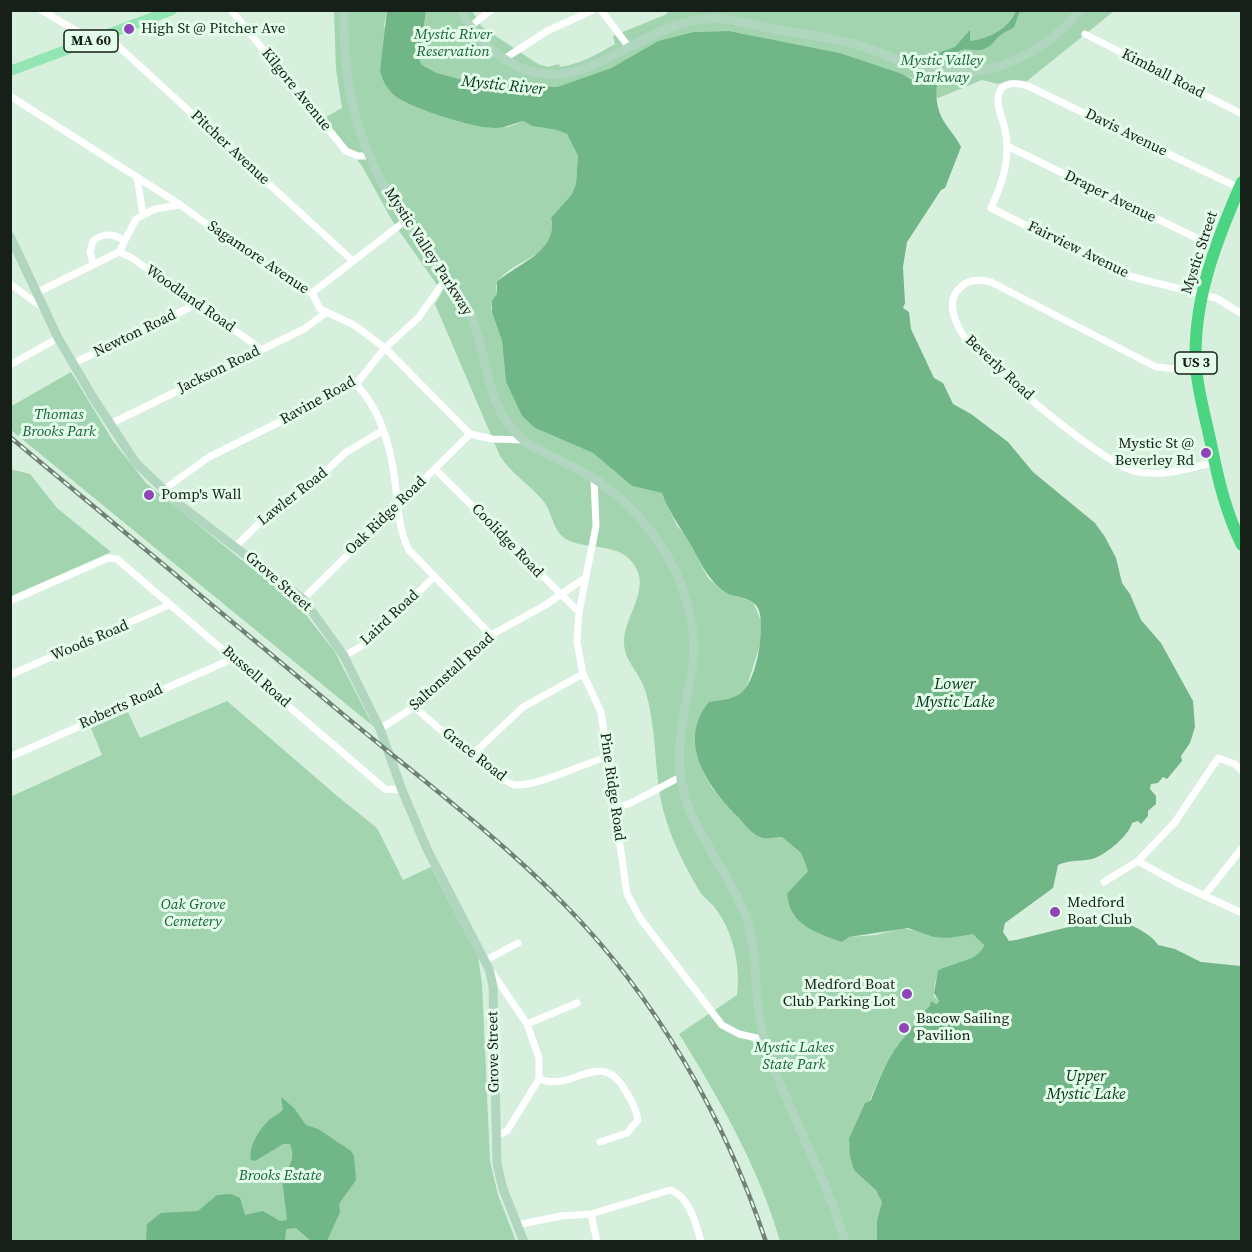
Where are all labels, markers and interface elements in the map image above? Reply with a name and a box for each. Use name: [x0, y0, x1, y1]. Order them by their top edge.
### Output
place label: High St @ Pitcher Ave: [141, 20, 285, 38]
marker: High St @ Pitcher Ave: [122, 22, 136, 36]
park label: Mystic River Reservation: [414, 26, 492, 61]
road number: MA 60: [64, 30, 118, 52]
street label: Kilgore Avenue: [257, 45, 335, 135]
street label: Kimball Road: [1119, 45, 1207, 103]
park label: Mystic Valley Parkway: [901, 52, 983, 87]
water label: Mystic River: [461, 72, 545, 100]
street label: Davis Avenue: [1082, 105, 1170, 161]
street label: Pitcher Avenue: [187, 107, 273, 189]
street label: Draper Avenue: [1061, 167, 1159, 227]
street label: Mystic Valley Parkway: [380, 185, 476, 319]
street label: Mystic Street: [1178, 209, 1222, 297]
street label: Sagamore Avenue: [204, 217, 312, 299]
street label: Fairview Avenue: [1024, 218, 1132, 282]
street label: Woodland Road: [142, 261, 238, 337]
street label: Newton Road: [91, 306, 179, 362]
street label: Beverly Road: [961, 332, 1037, 404]
street label: Jackson Road: [175, 342, 263, 398]
road number: US 3: [1175, 352, 1217, 374]
street label: Ravine Road: [277, 373, 359, 429]
park label: Thomas Brooks Park: [22, 406, 96, 441]
place label: Mystic St @ Beverley Rd: [1115, 435, 1194, 470]
marker: Mystic St @ Beverley Rd: [1199, 446, 1213, 460]
street label: Lawler Road: [255, 464, 331, 530]
street label: Oak Ridge Road: [342, 473, 430, 559]
place label: Pomp's Wall: [161, 486, 241, 504]
marker: Pomp's Wall: [142, 488, 156, 502]
street label: Coolidge Road: [467, 500, 547, 582]
street label: Grove Street: [241, 548, 315, 616]
street label: Laird Road: [357, 586, 423, 650]
street label: Woods Road: [49, 617, 131, 665]
street label: Saltonstall Road: [406, 629, 498, 715]
street label: Bussell Road: [218, 642, 294, 712]
water label: Lower Mystic Lake: [915, 675, 995, 713]
street label: Roberts Road: [76, 681, 166, 733]
street label: Grace Road: [438, 724, 510, 786]
street label: Pine Ridge Road: [596, 732, 628, 842]
place label: Medford Boat Club: [1067, 894, 1132, 929]
park label: Oak Grove Cemetery: [161, 896, 225, 931]
marker: Medford Boat Club: [1048, 905, 1062, 919]
place label: Medford Boat Club Parking Lot: [783, 976, 895, 1011]
marker: Medford Boat Club Parking Lot: [900, 987, 914, 1001]
place label: Bacow Sailing Pavilion: [916, 1010, 1009, 1045]
street label: Grove Street: [484, 1011, 504, 1093]
marker: Bacow Sailing Pavilion: [897, 1021, 911, 1035]
park label: Mystic Lakes State Park: [754, 1039, 834, 1074]
water label: Upper Mystic Lake: [1046, 1067, 1126, 1105]
park label: Brooks Estate: [239, 1167, 321, 1185]

